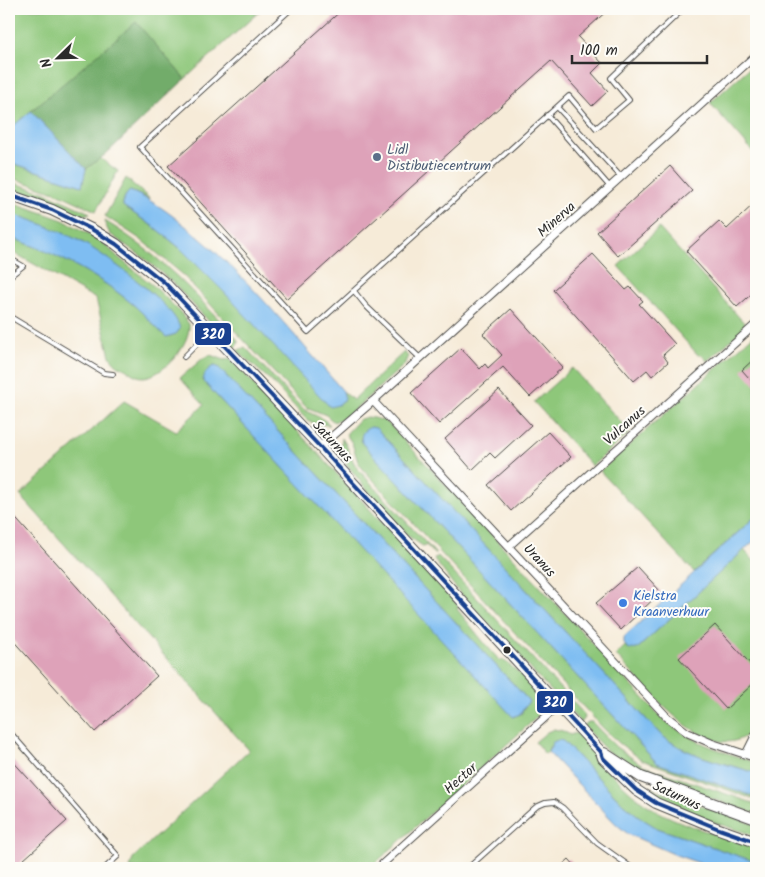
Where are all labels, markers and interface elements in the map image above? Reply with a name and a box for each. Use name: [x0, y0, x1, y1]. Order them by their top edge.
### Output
north arrow: [32, 32, 82, 82]
scale bar: [572, 32, 708, 64]
text: 100 m: [580, 39, 618, 63]
text: N: [35, 54, 59, 71]
place label: Lidl Distibutiecentrum: [387, 139, 491, 177]
marker: Lidl Distibutiecentrum: [371, 151, 383, 163]
street label: Minerva: [532, 196, 581, 243]
line badge: 320: [194, 322, 232, 346]
text: 320: [200, 324, 225, 346]
street label: Vulcanus: [599, 401, 651, 451]
street label: Saturnus: [307, 416, 358, 468]
street label: Uranus: [518, 539, 561, 583]
place label: Kielstra Kraanverhuur: [633, 585, 710, 623]
marker: Kielstra Kraanverhuur: [617, 597, 629, 609]
unlabelled marker: [502, 645, 512, 655]
line badge: 320: [536, 690, 574, 714]
text: 320: [542, 692, 567, 714]
street label: Hector: [439, 757, 483, 800]
street label: Saturnus: [649, 775, 704, 817]

